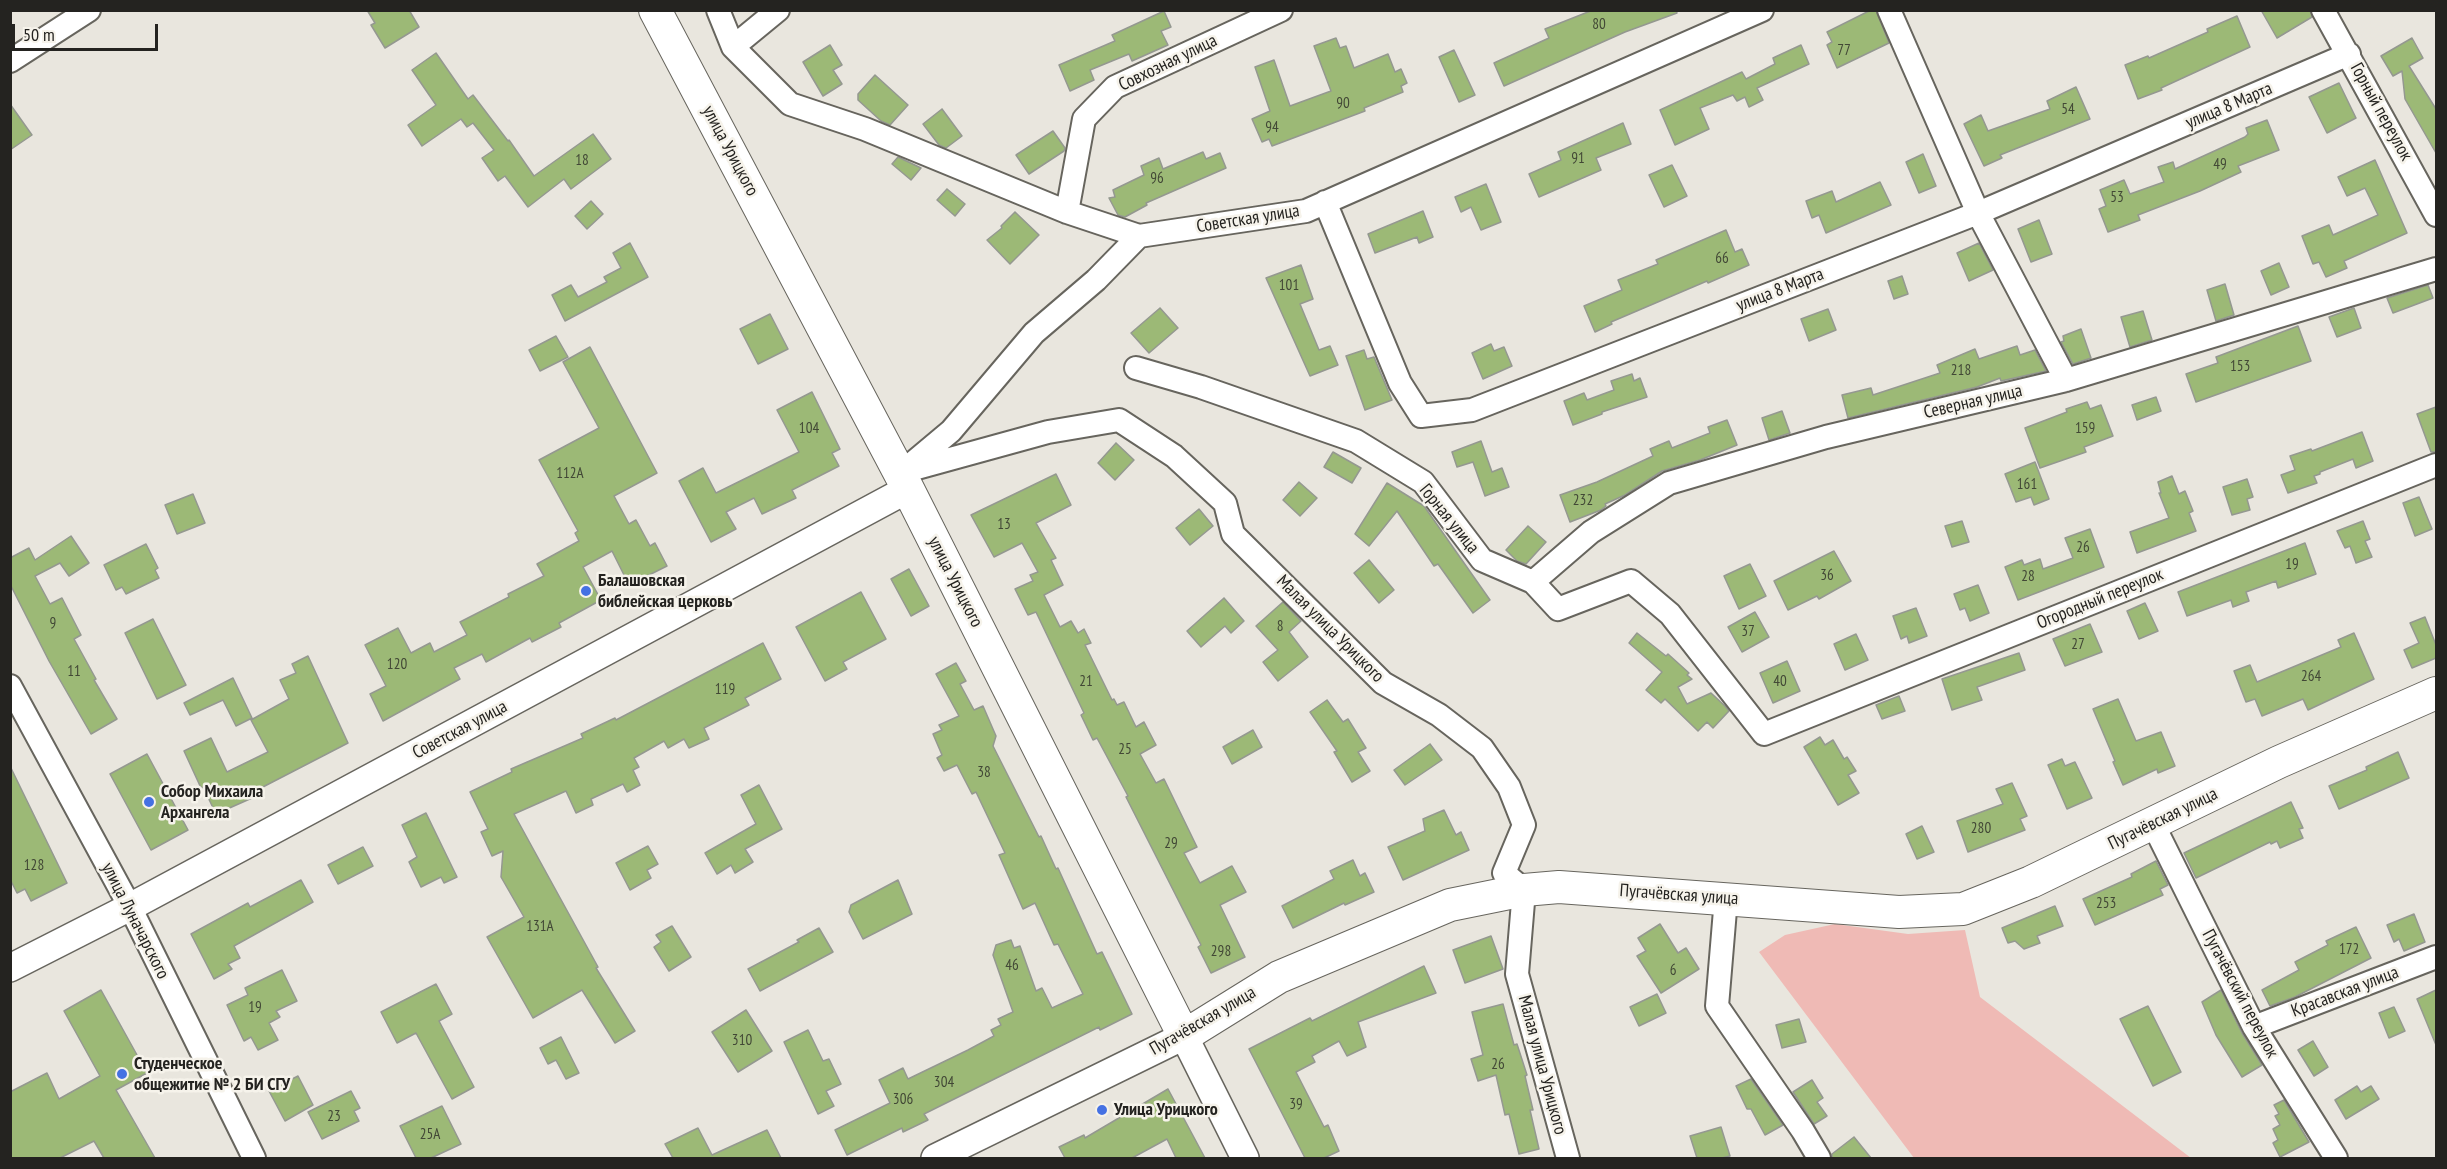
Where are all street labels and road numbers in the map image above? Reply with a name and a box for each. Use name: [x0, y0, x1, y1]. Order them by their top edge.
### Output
street label: Совхозная улица: [1115, 30, 1221, 96]
street label: Горный переулок: [2345, 59, 2417, 165]
street label: улица 8 Марта: [2182, 78, 2276, 134]
street label: улица Урицкого: [697, 102, 763, 200]
street label: Советская улица: [1195, 200, 1301, 238]
street label: улица 8 Марта: [1733, 263, 1827, 317]
street label: Северная улица: [1922, 380, 2024, 424]
street label: Горная улица: [1414, 480, 1484, 558]
street label: улица Урицкого: [923, 533, 987, 631]
street label: Огородный переулок: [2034, 564, 2166, 634]
street label: Малая улица Урицкого: [1272, 571, 1388, 687]
street label: Советская улица: [409, 696, 511, 764]
street label: Пугачёвская улица: [2105, 783, 2221, 855]
street label: улица Луначарского: [96, 859, 174, 983]
street label: Пугачёвская улица: [1619, 880, 1739, 910]
street label: Пугачёвский переулок: [2197, 926, 2283, 1062]
street label: Красавская улица: [2288, 962, 2402, 1022]
street label: Пугачёвская улица: [1146, 982, 1260, 1060]
street label: Малая улица Урицкого: [1513, 993, 1571, 1137]

